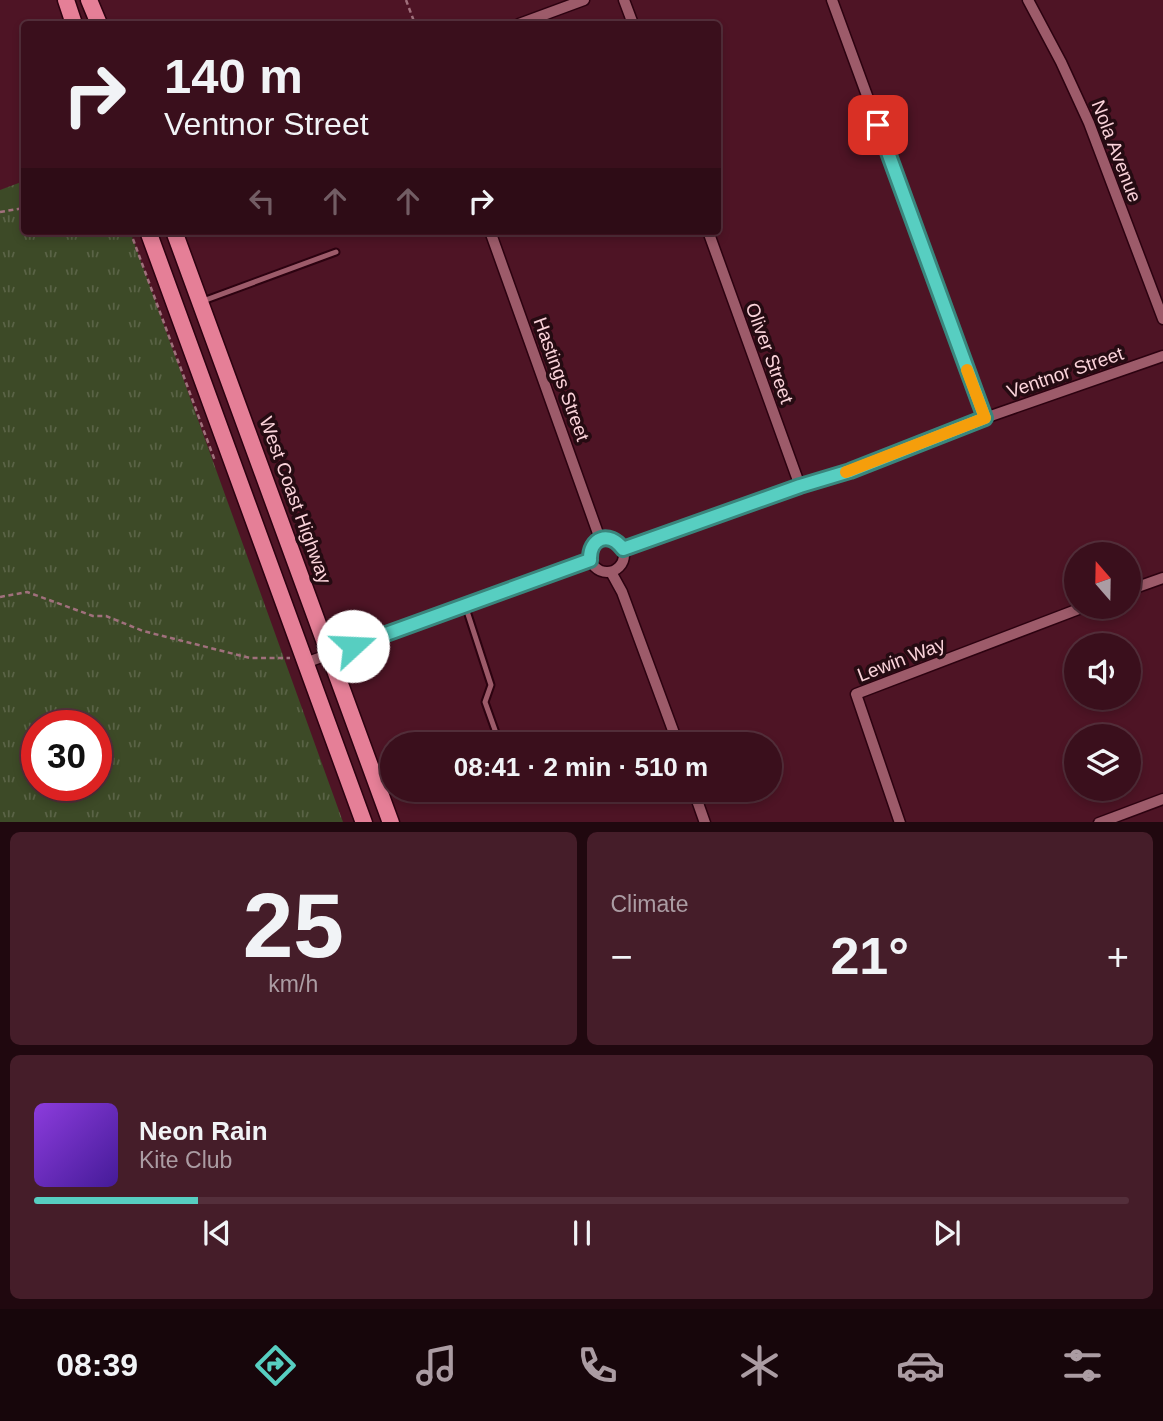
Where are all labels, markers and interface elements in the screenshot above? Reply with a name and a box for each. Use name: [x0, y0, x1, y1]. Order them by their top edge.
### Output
icon: right: [49, 49, 140, 140]
text: 140 m: [164, 49, 303, 103]
pin: [848, 95, 908, 155]
street label: Nola Avenue: [1087, 97, 1146, 205]
text: Ventnor Street: [164, 106, 369, 142]
icon: arrive: [859, 106, 897, 144]
icon: left: [243, 182, 281, 220]
icon: ahead: [316, 182, 354, 220]
icon: ahead: [389, 182, 427, 220]
icon: right: [462, 182, 500, 220]
street label: Oliver Street: [742, 300, 798, 407]
street label: Hastings Street: [529, 315, 594, 444]
street label: Ventnor Street: [1004, 343, 1127, 402]
street label: West Coast Highway: [256, 414, 336, 587]
north arrow: [1064, 542, 1141, 620]
map controls: [1064, 542, 1141, 801]
position arrow: [316, 609, 390, 683]
street label: Lewin Way: [854, 633, 948, 686]
button: sound: [1064, 633, 1141, 710]
speed limit sign: 30: [21, 710, 112, 801]
button: layers: [1064, 724, 1141, 801]
text: 08:41 · 2 min · 510 m: [454, 752, 708, 782]
text: 25: [243, 875, 344, 976]
text: Climate: [611, 891, 688, 917]
text: 21°: [830, 927, 909, 985]
text: −: [611, 936, 633, 978]
text: +: [1107, 936, 1129, 978]
text: km/h: [268, 971, 318, 997]
text: Neon Rain: [139, 1116, 268, 1146]
text: Kite Club: [139, 1147, 232, 1173]
icon: previous: [198, 1214, 236, 1252]
icon: pause: [563, 1214, 601, 1252]
icon: next: [928, 1214, 966, 1252]
icon: directions: [251, 1341, 300, 1390]
icon: music: [412, 1341, 461, 1390]
icon: phone: [573, 1341, 622, 1390]
icon: climate: [735, 1341, 784, 1390]
icon: car: [896, 1341, 945, 1390]
icon: filters: [1058, 1341, 1107, 1390]
text: 08:39: [56, 1347, 138, 1383]

